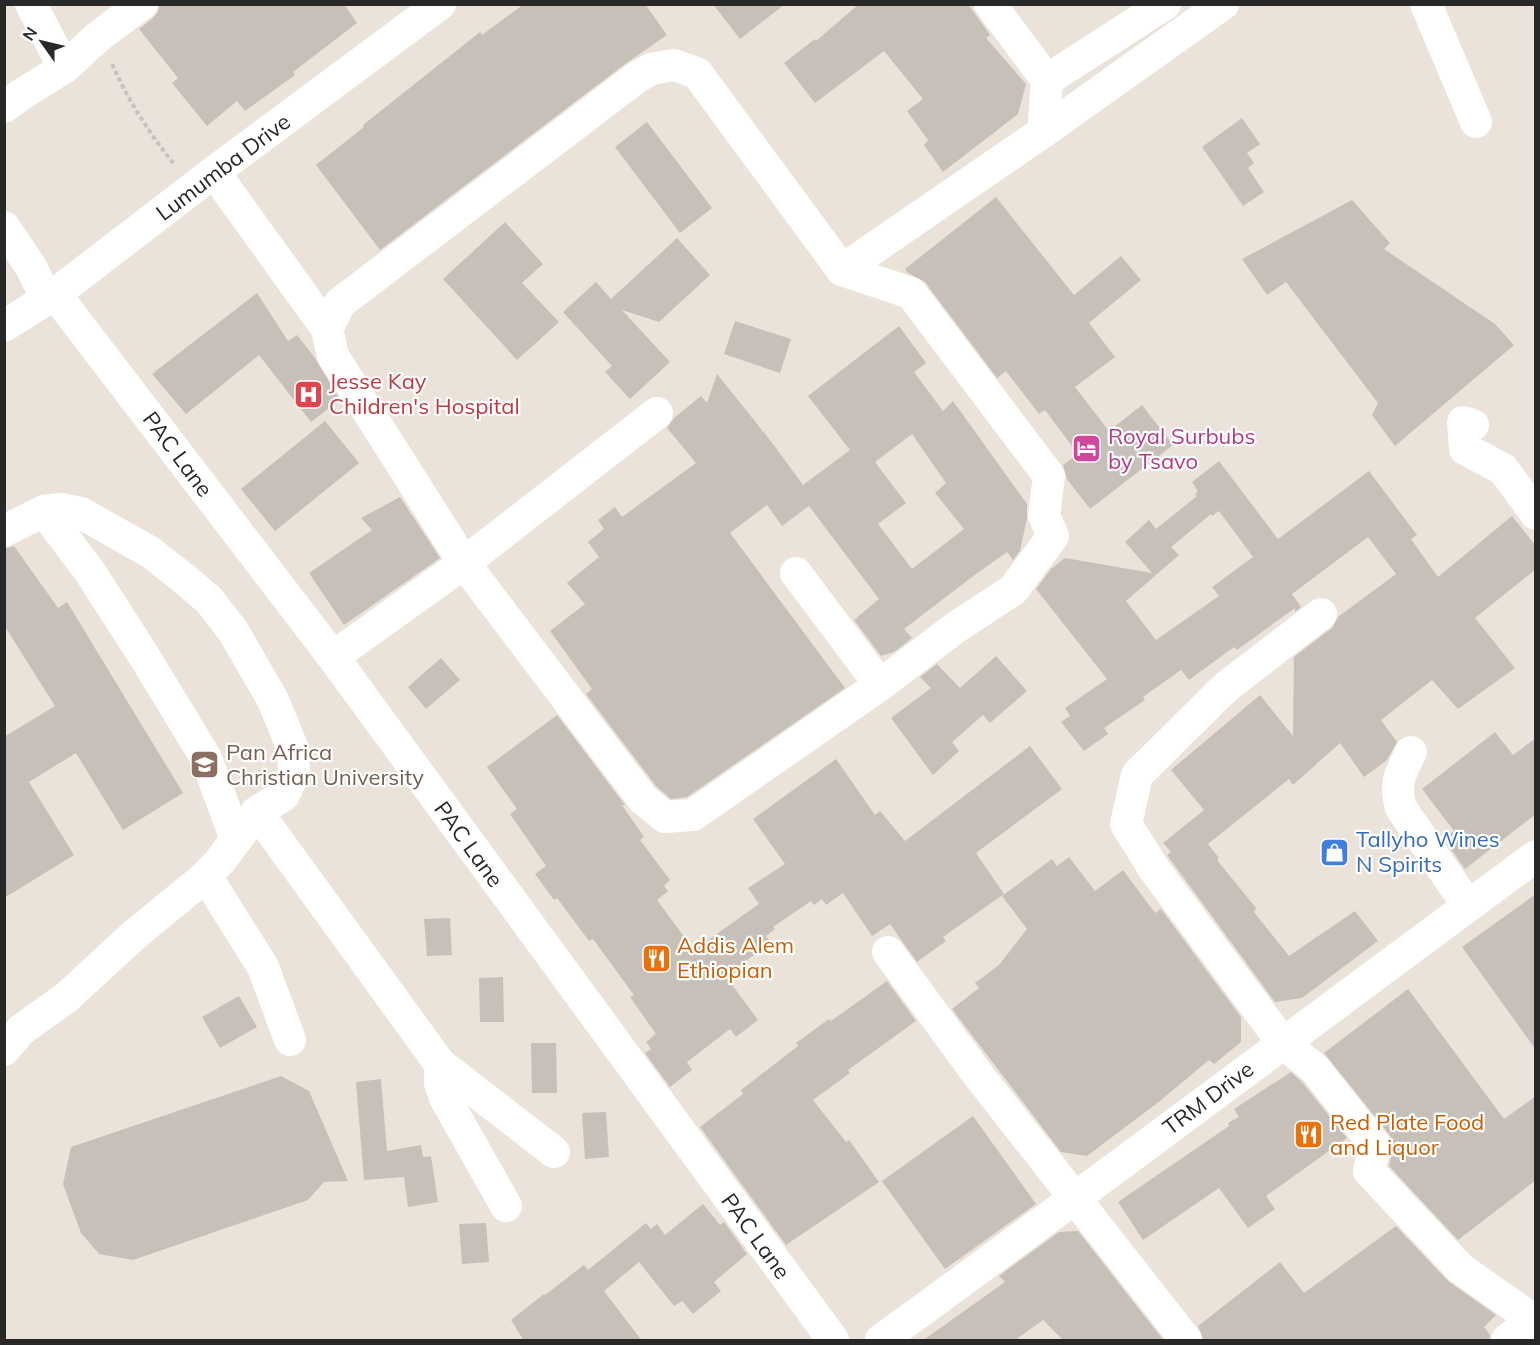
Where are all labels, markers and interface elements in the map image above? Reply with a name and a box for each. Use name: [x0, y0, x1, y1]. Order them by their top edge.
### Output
north arrow: [12, 12, 72, 72]
text: N: [18, 23, 41, 44]
street label: Lumumba Drive: [150, 107, 296, 227]
place label: Jesse Kay Children's Hospital: [329, 367, 520, 420]
hospital icon: Jesse Kay Children's Hospital: [292, 378, 324, 410]
street label: PAC Lane: [137, 406, 219, 502]
place label: Royal Surbubs by Tsavo: [1108, 422, 1255, 475]
hotel icon: Royal Surbubs by Tsavo: [1071, 433, 1103, 465]
place label: Pan Africa Christian University: [226, 738, 424, 791]
school or university icon: Pan Africa Christian University: [189, 749, 221, 781]
street label: PAC Lane: [428, 796, 510, 892]
place label: Tallyho Wines N Spirits: [1356, 825, 1500, 878]
shop icon: Tallyho Wines N Spirits: [1319, 836, 1351, 868]
place label: Addis Alem Ethiopian: [677, 931, 794, 984]
restaurant icon: Addis Alem Ethiopian: [640, 942, 672, 974]
street label: TRM Drive: [1157, 1055, 1259, 1141]
place label: Red Plate Food and Liquor: [1330, 1108, 1484, 1161]
restaurant icon: Red Plate Food and Liquor: [1293, 1119, 1325, 1151]
street label: PAC Lane: [715, 1188, 797, 1284]

